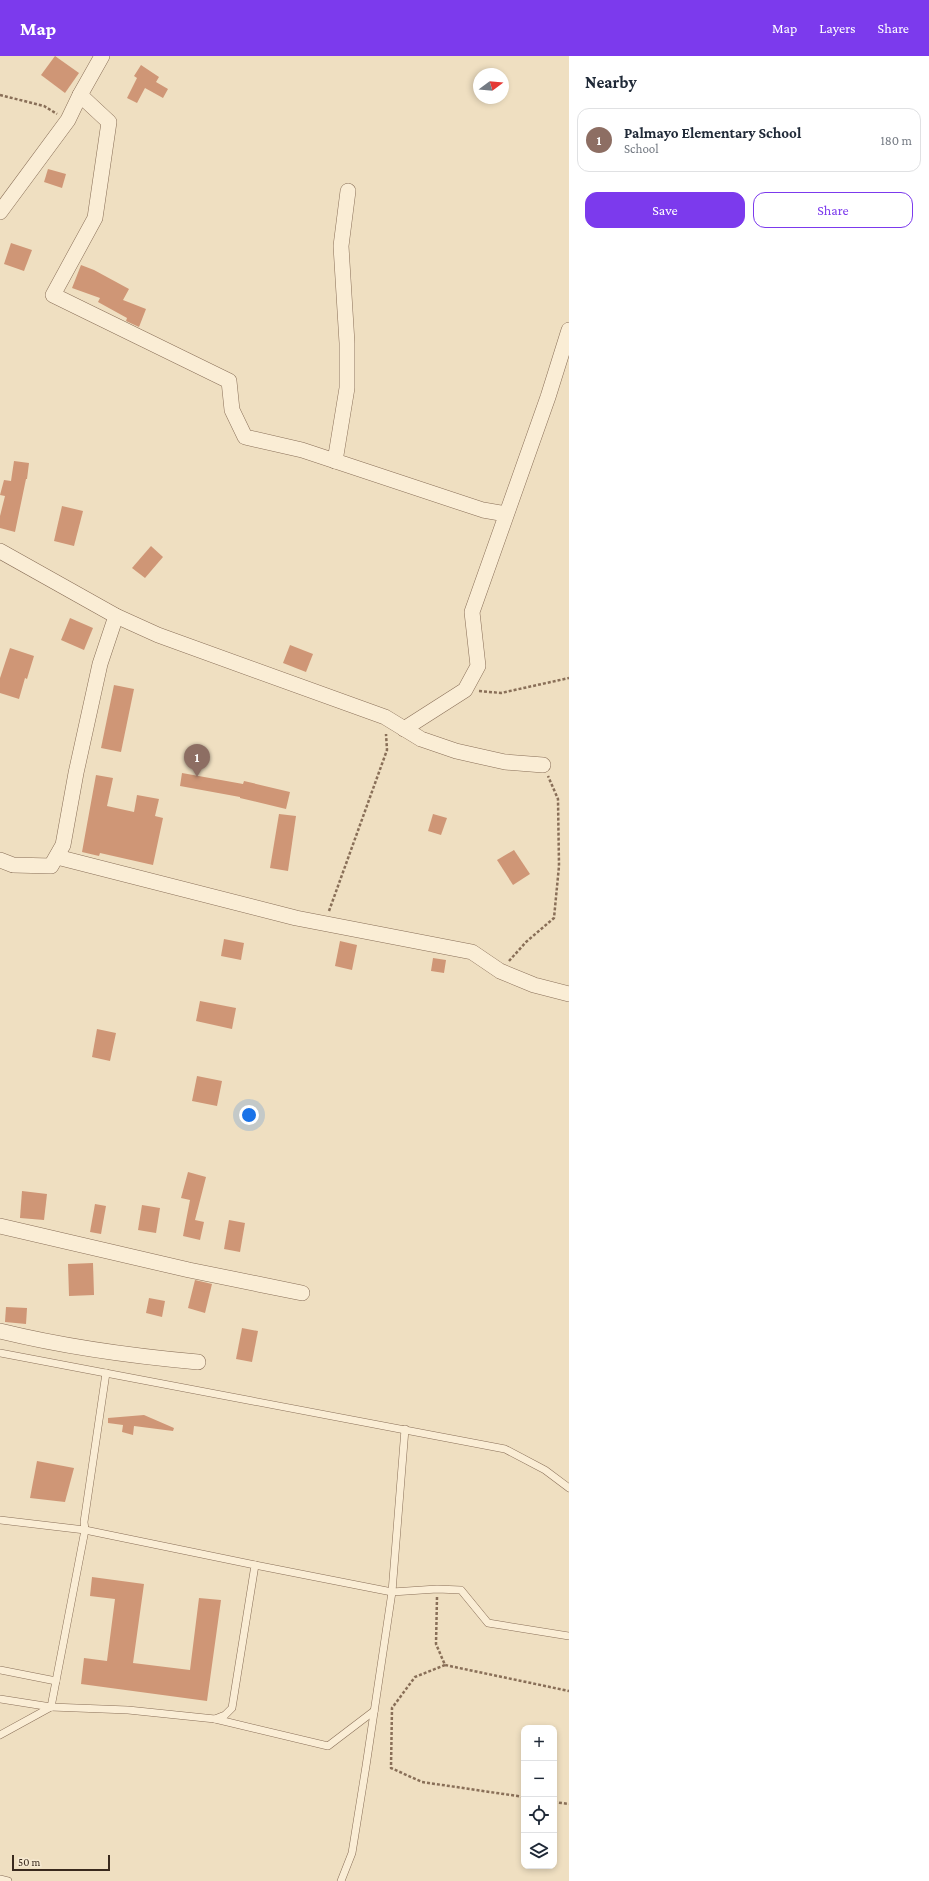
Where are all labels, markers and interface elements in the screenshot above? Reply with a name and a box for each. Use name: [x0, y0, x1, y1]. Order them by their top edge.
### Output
text: Map: [20, 18, 56, 39]
text: Map: [772, 20, 797, 36]
text: Layers: [819, 20, 856, 36]
text: Share: [878, 20, 909, 36]
north arrow: [473, 68, 509, 104]
text: Nearby: [585, 73, 637, 92]
text: Palmayo Elementary School: [624, 125, 801, 141]
text: 1: [597, 133, 601, 148]
text: 180 m: [880, 133, 912, 148]
text: School: [624, 141, 659, 156]
button: Save: [585, 192, 745, 228]
button: Share: [753, 192, 913, 228]
pin: 1: [184, 744, 210, 777]
your location: [239, 1105, 259, 1125]
map controls: [521, 1725, 557, 1869]
button: +: [521, 1725, 557, 1761]
button: −: [521, 1761, 557, 1797]
button: locate: [521, 1797, 557, 1833]
button: layers: [521, 1833, 557, 1869]
scale bar: [12, 1853, 110, 1872]
text: 50 m: [18, 1856, 40, 1868]

